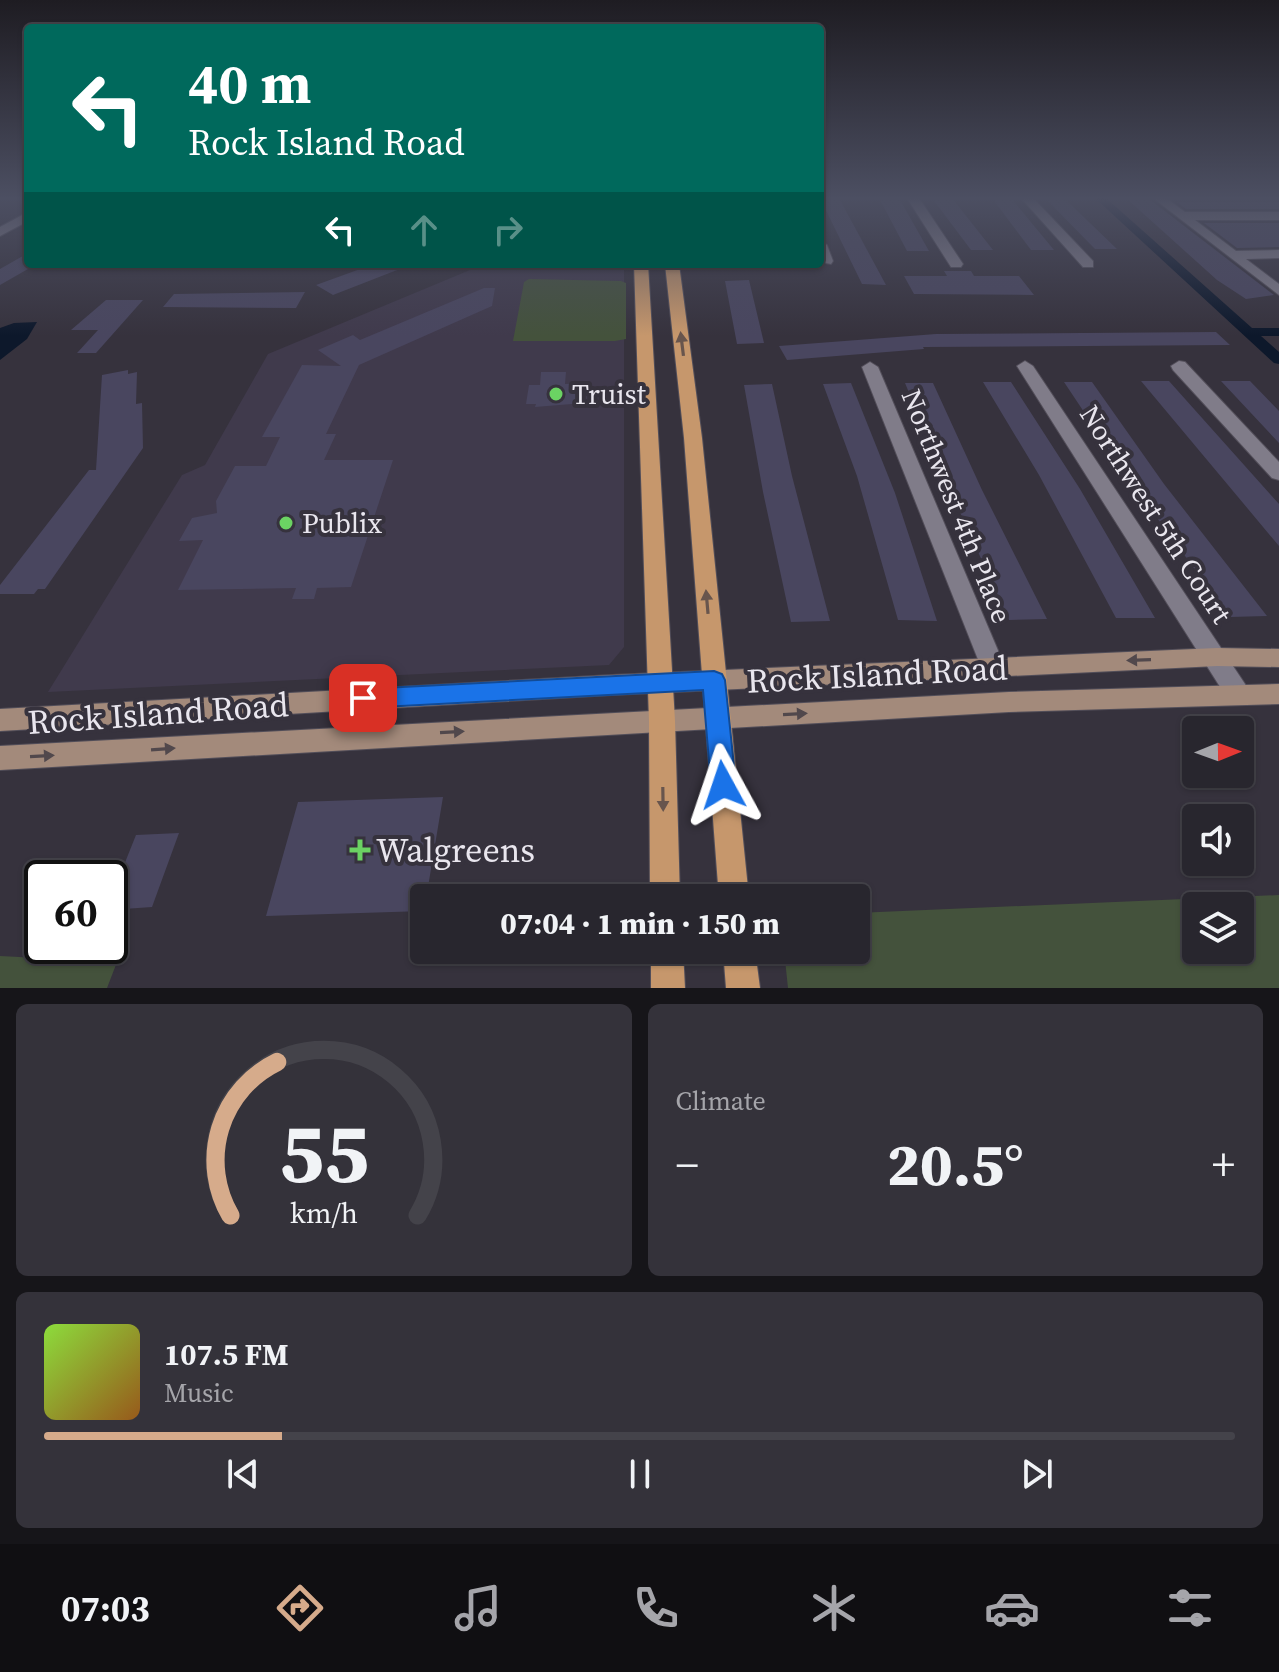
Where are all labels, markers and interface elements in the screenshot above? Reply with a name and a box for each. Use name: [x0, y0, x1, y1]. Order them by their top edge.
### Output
text: 40 m: [188, 45, 311, 122]
icon: left: [56, 56, 160, 160]
text: Rock Island Road: [188, 118, 465, 167]
icon: left: [318, 208, 362, 252]
icon: ahead: [402, 208, 446, 252]
icon: right: [486, 208, 530, 252]
one-way arrow: [675, 331, 688, 356]
place label: Truist: [572, 375, 647, 413]
street label: Northwest 4th Place: [893, 383, 1021, 629]
marker: Truist: [547, 385, 565, 403]
street label: Northwest 5th Court: [1071, 398, 1241, 631]
place label: Publix: [302, 504, 382, 542]
marker: Publix: [277, 514, 295, 532]
one-way arrow: [700, 590, 713, 615]
street label: Rock Island Road: [745, 644, 1009, 704]
one-way arrow: [1126, 653, 1151, 666]
pin: [329, 664, 397, 732]
icon: arrive: [341, 676, 385, 720]
street label: Rock Island Road: [26, 681, 290, 745]
one-way arrow: [783, 708, 808, 721]
north arrow: [1182, 716, 1254, 788]
map controls: [1182, 716, 1254, 964]
one-way arrow: [440, 725, 465, 738]
one-way arrow: [151, 742, 176, 755]
position arrow: [681, 743, 765, 827]
one-way arrow: [30, 749, 55, 762]
one-way arrow: [656, 787, 669, 812]
button: sound: [1182, 804, 1254, 876]
place label: Walgreens: [376, 827, 535, 873]
marker: Walgreens: [351, 841, 369, 859]
speed limit sign: 60: [24, 860, 128, 964]
button: layers: [1182, 892, 1254, 964]
text: 07:04 · 1 min · 150 m: [500, 903, 780, 944]
text: Climate: [676, 1083, 766, 1119]
text: 55: [279, 1096, 369, 1210]
text: 20.5°: [887, 1123, 1024, 1205]
text: −: [676, 1134, 699, 1195]
text: +: [1212, 1134, 1235, 1195]
text: km/h: [290, 1193, 358, 1233]
text: 107.5 FM: [164, 1334, 289, 1375]
text: Music: [164, 1375, 234, 1411]
icon: previous: [221, 1452, 265, 1496]
icon: pause: [618, 1452, 662, 1496]
icon: next: [1015, 1452, 1059, 1496]
icon: directions: [272, 1580, 328, 1636]
icon: music: [450, 1580, 506, 1636]
icon: phone: [628, 1580, 684, 1636]
icon: climate: [806, 1580, 862, 1636]
icon: car: [984, 1580, 1040, 1636]
icon: filters: [1162, 1580, 1218, 1636]
text: 07:03: [61, 1584, 150, 1633]

